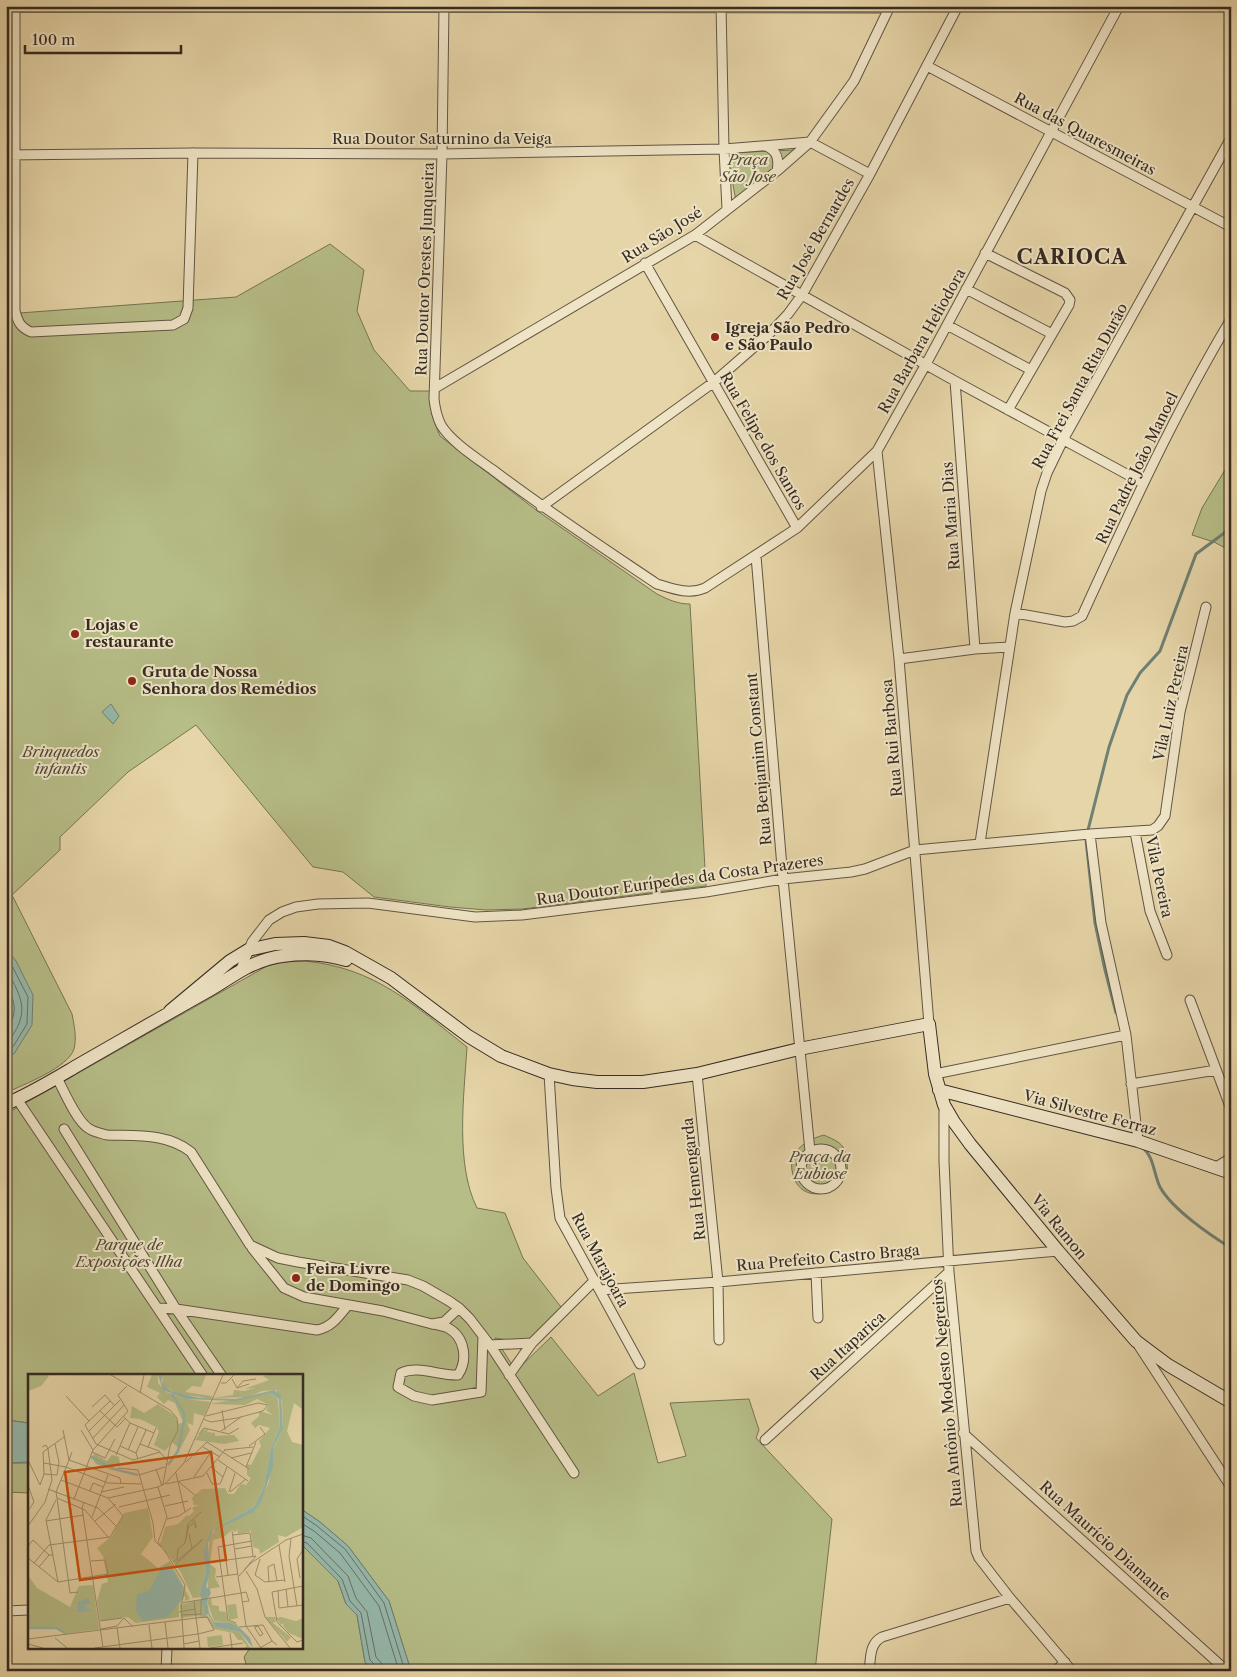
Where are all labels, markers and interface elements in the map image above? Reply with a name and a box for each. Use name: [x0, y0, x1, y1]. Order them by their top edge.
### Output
scale bar: [25, 22, 181, 54]
text: 100 m: [32, 30, 75, 49]
street label: Rua das Quaresmeiras: [1011, 88, 1159, 179]
street label: Rua Doutor Saturnino da Veiga: [332, 129, 552, 148]
park label: Praça São Jose: [719, 150, 777, 186]
street label: Rua Doutor Orestes Junqueira: [411, 162, 438, 376]
street label: Rua José Bernardes: [773, 174, 858, 303]
street label: Rua São José: [618, 202, 705, 267]
district label: CARIOCA: [1017, 245, 1127, 269]
street label: Rua Barbara Heliodora: [874, 265, 969, 417]
street label: Rua Frei Santa Rita Durão: [1028, 300, 1131, 472]
place label: Igreja São Pedro e São Paulo: [725, 318, 850, 354]
marker: Igreja São Pedro e São Paulo: [709, 331, 721, 343]
street label: Rua Felipe dos Santos: [716, 368, 811, 513]
street label: Rua Padre João Manoel: [1091, 388, 1182, 547]
street label: Rua Maria Dias: [937, 461, 964, 571]
place label: Lojas e restaurante: [85, 615, 174, 651]
marker: Lojas e restaurante: [69, 628, 81, 640]
street label: Vila Luiz Pereira: [1149, 643, 1192, 764]
place label: Gruta de Nossa Senhora dos Remédios: [142, 662, 317, 698]
street label: Rua Benjamim Constant: [741, 671, 776, 846]
marker: Gruta de Nossa Senhora dos Remédios: [126, 675, 138, 687]
street label: Rua Rui Barbosa: [877, 678, 906, 798]
park label: Brinquedos infantis: [21, 742, 100, 778]
street label: Vila Pereira: [1141, 833, 1177, 919]
street label: Rua Doutor Eurípedes da Costa Prazeres: [535, 850, 825, 909]
street label: Via Silvestre Ferraz: [1021, 1085, 1159, 1139]
street label: Rua Hemengarda: [678, 1117, 709, 1241]
park label: Praça da Eubiose: [788, 1147, 851, 1183]
street label: Via Ramon: [1027, 1189, 1092, 1264]
street label: Rua Marajoara: [568, 1209, 633, 1310]
park label: Parque de Exposições Ilha: [75, 1235, 182, 1271]
street label: Rua Prefeito Castro Braga: [736, 1240, 920, 1275]
place label: Feira Livre de Domingo: [306, 1259, 400, 1295]
marker: Feira Livre de Domingo: [290, 1272, 302, 1284]
street label: Rua Antônio Modesto Negreiros: [927, 1278, 966, 1508]
street label: Rua Itaparica: [806, 1307, 889, 1384]
inset map: [28, 1374, 302, 1650]
street label: Rua Maurício Diamante: [1036, 1477, 1175, 1605]

